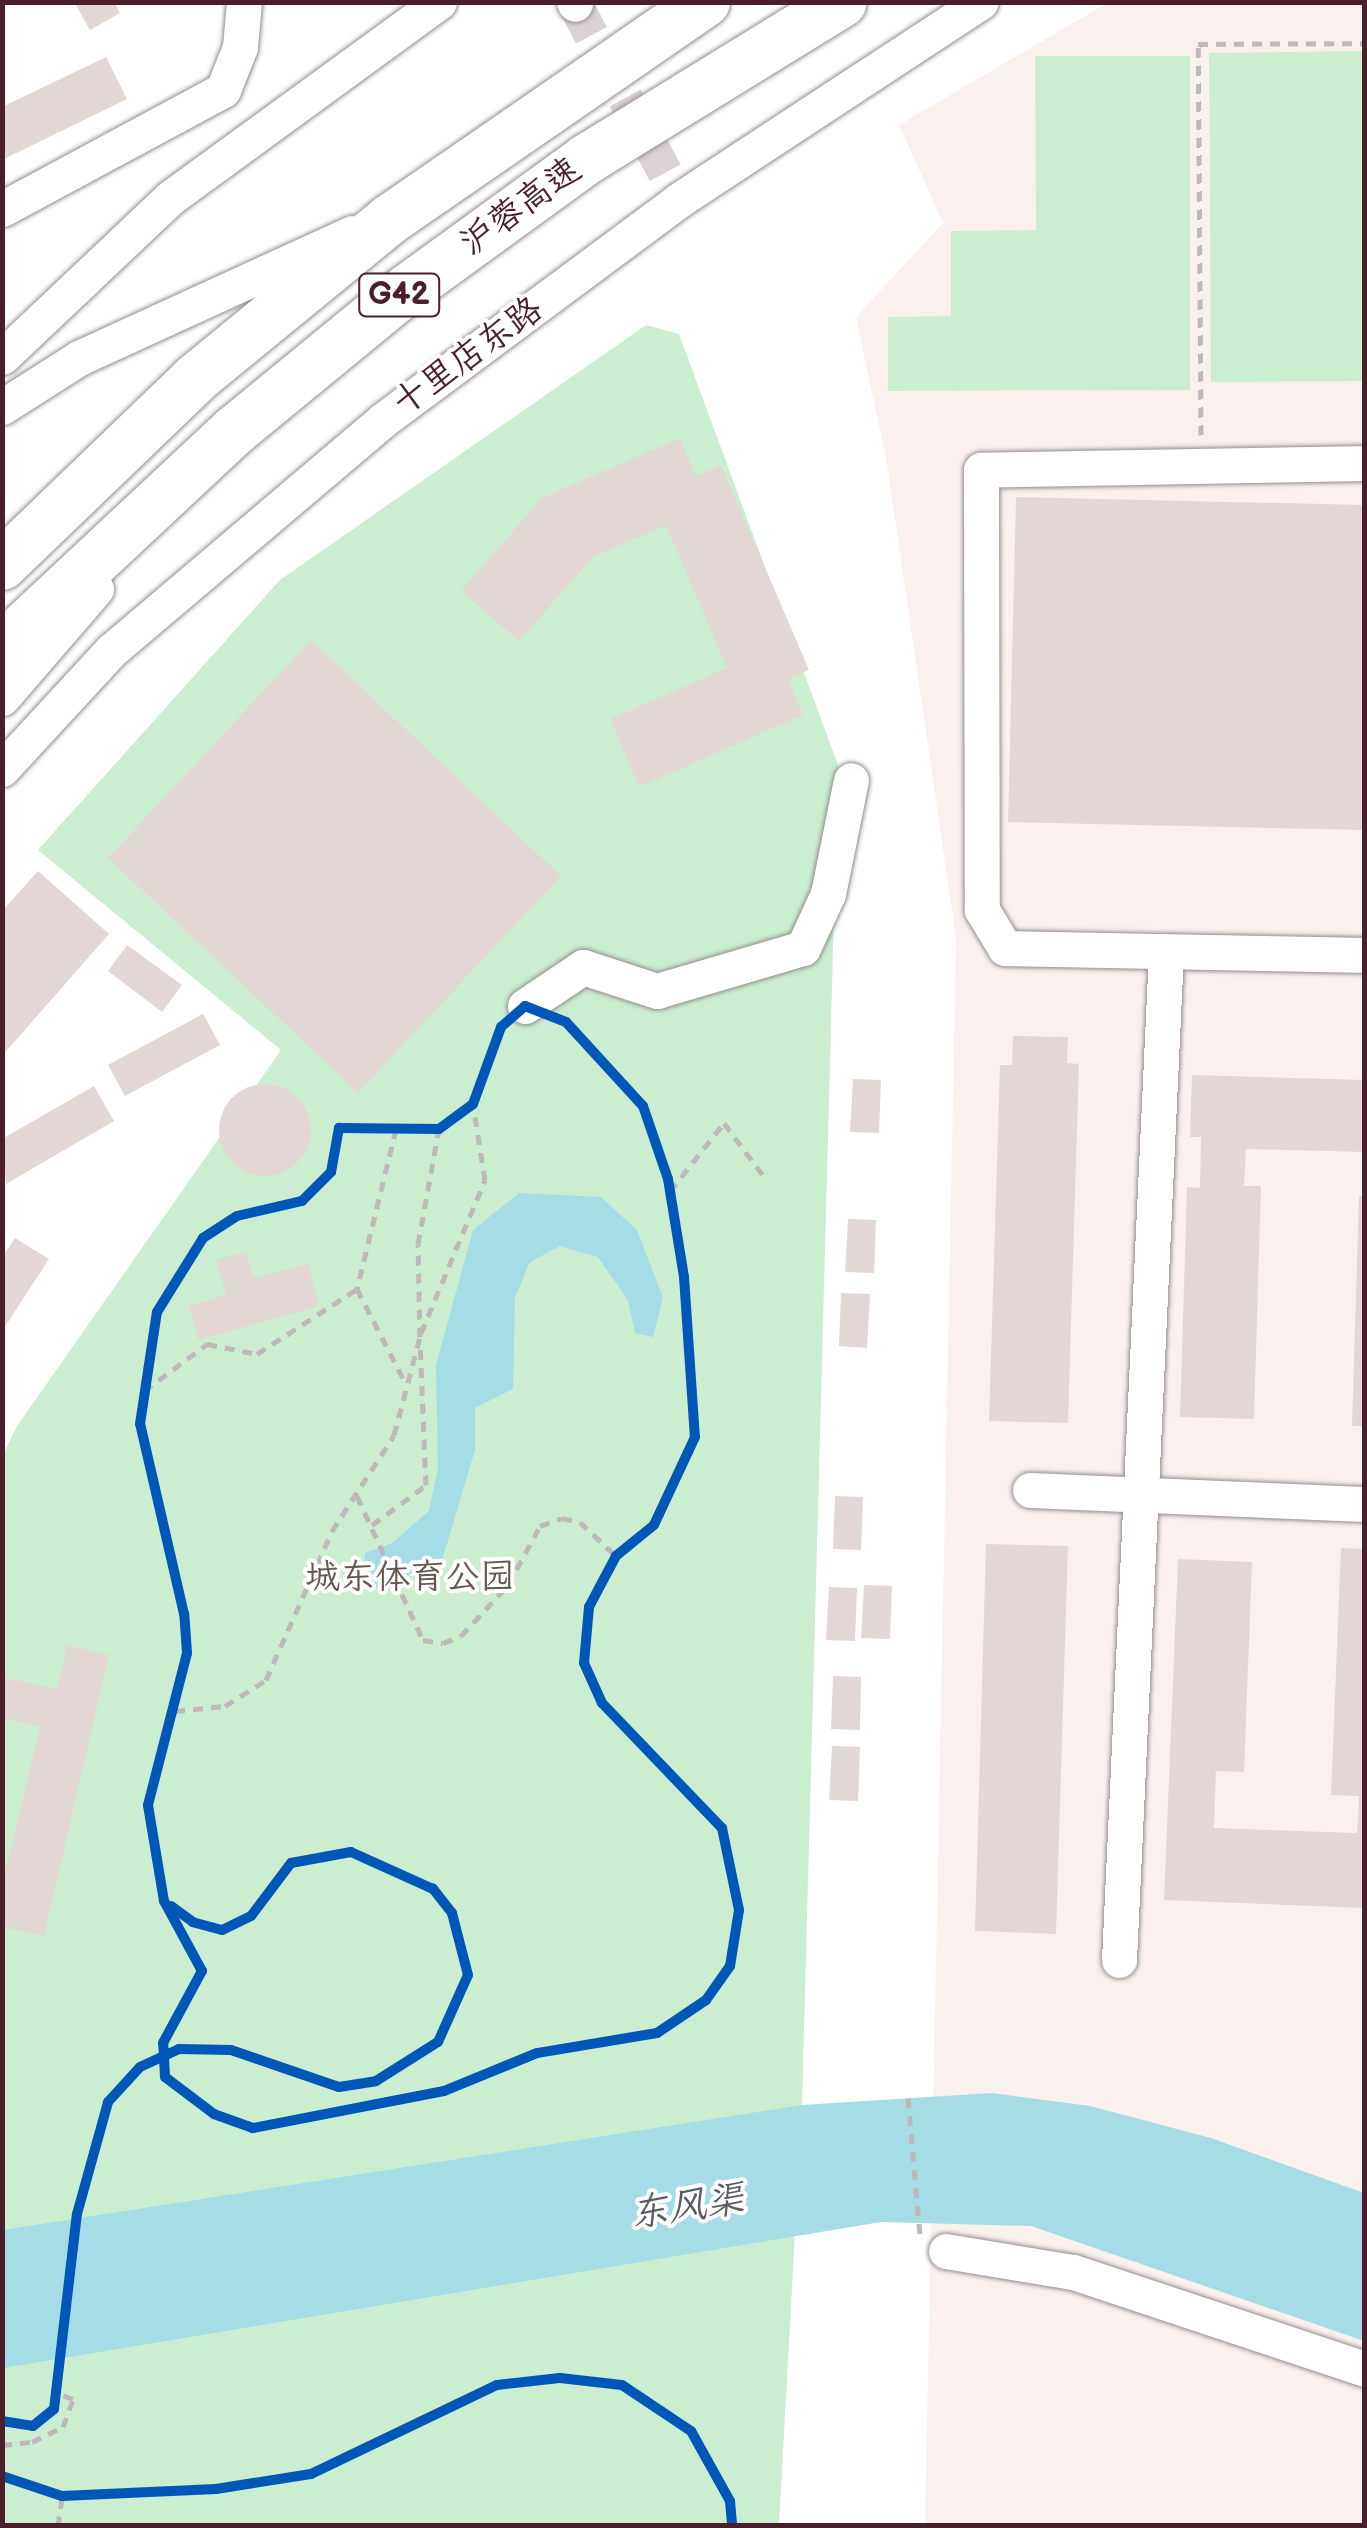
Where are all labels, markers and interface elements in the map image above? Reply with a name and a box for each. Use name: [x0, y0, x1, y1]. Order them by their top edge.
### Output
street label: 沪蓉高速: [452, 149, 590, 265]
road number: G42: [356, 268, 442, 322]
street label: 十里店东路: [385, 289, 551, 425]
park label: 城东体育公园: [305, 1557, 515, 1599]
water label: 东风渠: [627, 2176, 747, 2238]

